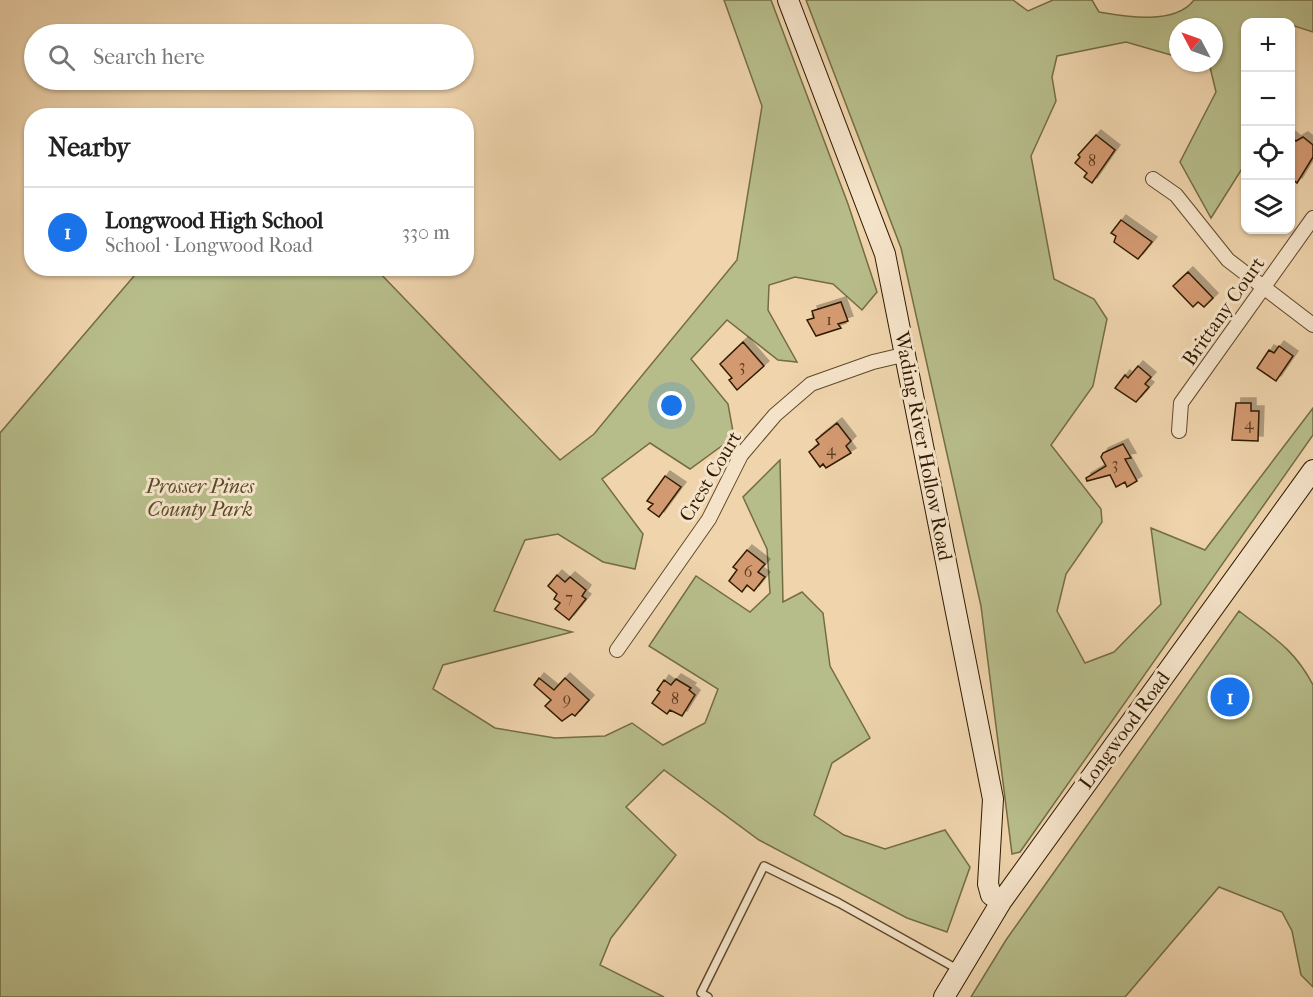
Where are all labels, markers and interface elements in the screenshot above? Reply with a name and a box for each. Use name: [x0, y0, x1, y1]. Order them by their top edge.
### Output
north arrow: [1169, 18, 1223, 72]
map controls: [1241, 18, 1295, 234]
button: +: [1241, 18, 1295, 72]
search box: [24, 24, 474, 90]
icon: search: [45, 41, 78, 74]
text: Search here: [93, 44, 205, 70]
button: −: [1241, 72, 1295, 126]
button: locate: [1241, 126, 1295, 180]
text: Nearby: [48, 132, 130, 163]
house number: 8: [1088, 151, 1096, 170]
button: layers: [1241, 180, 1295, 234]
text: Longwood High School: [105, 208, 323, 234]
text: 1: [64, 221, 71, 244]
text: 330 m: [402, 221, 450, 244]
text: School · Longwood Road: [105, 234, 313, 257]
street label: Brittany Court: [1177, 253, 1269, 370]
house number: 1: [826, 310, 832, 329]
street label: Wading River Hollow Road: [890, 328, 957, 564]
house number: 3: [739, 356, 745, 375]
your location: [657, 391, 686, 420]
house number: 4: [1244, 414, 1254, 433]
street label: Crest Court: [675, 427, 746, 525]
house number: 4: [826, 440, 836, 459]
house number: 3: [1112, 454, 1118, 473]
park label: Prosser Pines County Park: [145, 475, 255, 521]
house number: 6: [744, 562, 753, 581]
house number: 7: [565, 588, 573, 607]
street label: Longwood Road: [1074, 666, 1175, 793]
pin: 1: [1210, 674, 1250, 720]
house number: 9: [563, 689, 571, 708]
house number: 8: [671, 689, 679, 708]

